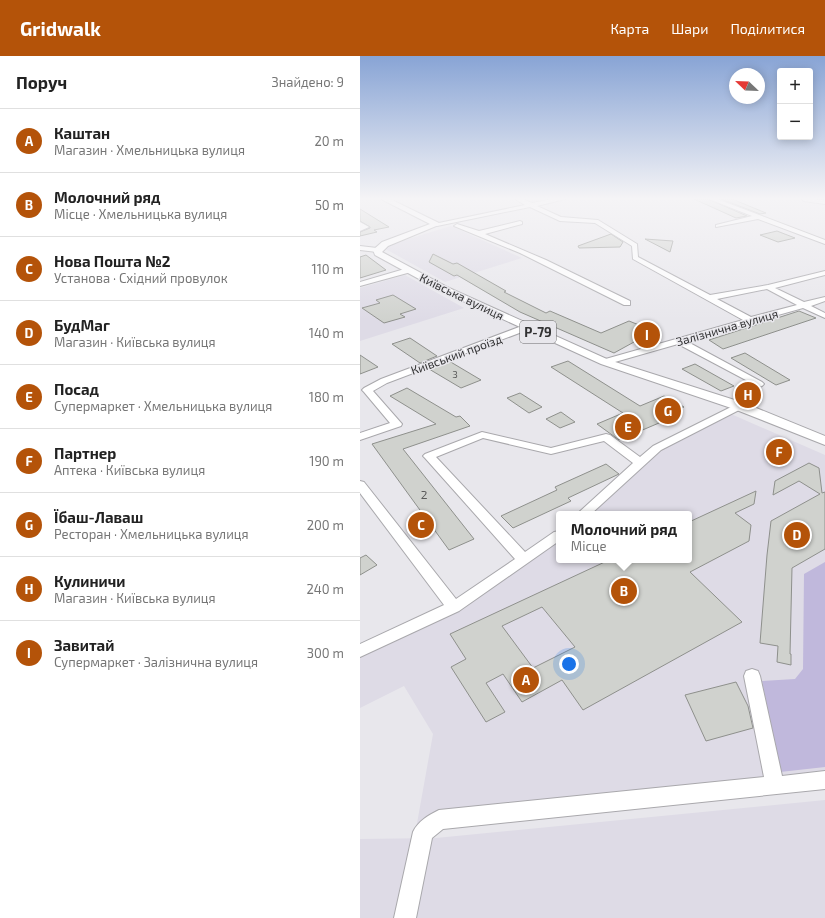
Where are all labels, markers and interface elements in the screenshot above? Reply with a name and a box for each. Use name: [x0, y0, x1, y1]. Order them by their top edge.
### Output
text: Gridwalk: [20, 17, 101, 40]
text: Карта: [610, 20, 649, 37]
text: Шари: [671, 20, 708, 37]
text: Поділитися: [730, 20, 805, 37]
north arrow: [729, 68, 765, 104]
map controls: [777, 68, 813, 140]
button: +: [777, 68, 813, 104]
text: Поруч: [16, 72, 67, 92]
text: Знайдено: 9: [271, 74, 344, 90]
button: −: [777, 104, 813, 140]
text: Каштан: [54, 124, 110, 142]
text: A: [25, 133, 33, 149]
text: 20 m: [315, 133, 344, 149]
text: Магазин · Хмельницька вулиця: [54, 142, 245, 158]
text: Молочний ряд: [54, 188, 160, 206]
text: B: [25, 197, 33, 213]
text: 50 m: [315, 197, 344, 213]
text: Місце · Хмельницька вулиця: [54, 206, 227, 222]
text: Нова Пошта №2: [54, 252, 170, 270]
text: C: [25, 261, 33, 277]
text: 110 m: [312, 261, 344, 277]
text: Установа · Східний провулок: [54, 270, 228, 286]
street label: Київська вулиця: [417, 270, 506, 323]
street label: Залізнична вулиця: [674, 306, 780, 349]
text: БудМаг: [54, 316, 110, 334]
pin: I: [634, 320, 660, 350]
road number: Р-79: [520, 321, 556, 343]
text: D: [25, 325, 33, 341]
text: 140 m: [309, 325, 344, 341]
street label: Київський проїзд: [409, 331, 503, 377]
text: Магазин · Київська вулиця: [54, 334, 216, 350]
house number: 3: [452, 368, 458, 380]
text: Посад: [54, 380, 99, 398]
pin: H: [735, 380, 761, 410]
text: E: [25, 389, 33, 405]
text: 180 m: [309, 389, 344, 405]
pin: G: [655, 396, 681, 426]
text: Супермаркет · Хмельницька вулиця: [54, 398, 272, 414]
pin: E: [615, 412, 641, 442]
pin: F: [766, 437, 792, 467]
text: Партнер: [54, 444, 116, 462]
text: F: [25, 453, 33, 469]
text: 190 m: [309, 453, 344, 469]
text: Аптека · Київська вулиця: [54, 462, 205, 478]
house number: 2: [421, 487, 428, 501]
text: Їбаш-Лаваш: [54, 508, 143, 526]
pin: C: [408, 510, 434, 540]
popup: [556, 511, 692, 563]
text: G: [25, 517, 33, 533]
text: 200 m: [307, 517, 344, 533]
text: Молочний ряд: [571, 520, 677, 538]
pin: D: [784, 520, 810, 550]
text: Ресторан · Хмельницька вулиця: [54, 526, 249, 542]
text: Місце: [571, 538, 607, 554]
text: Кулиничи: [54, 572, 125, 590]
pin: B: [611, 576, 637, 606]
text: H: [25, 581, 33, 597]
text: 240 m: [307, 581, 344, 597]
text: Магазин · Київська вулиця: [54, 590, 216, 606]
text: Завитай: [54, 636, 114, 654]
text: I: [27, 645, 31, 661]
text: 300 m: [307, 645, 344, 661]
text: Супермаркет · Залізнична вулиця: [54, 654, 258, 670]
your location: [559, 654, 579, 674]
pin: A: [513, 665, 539, 695]

